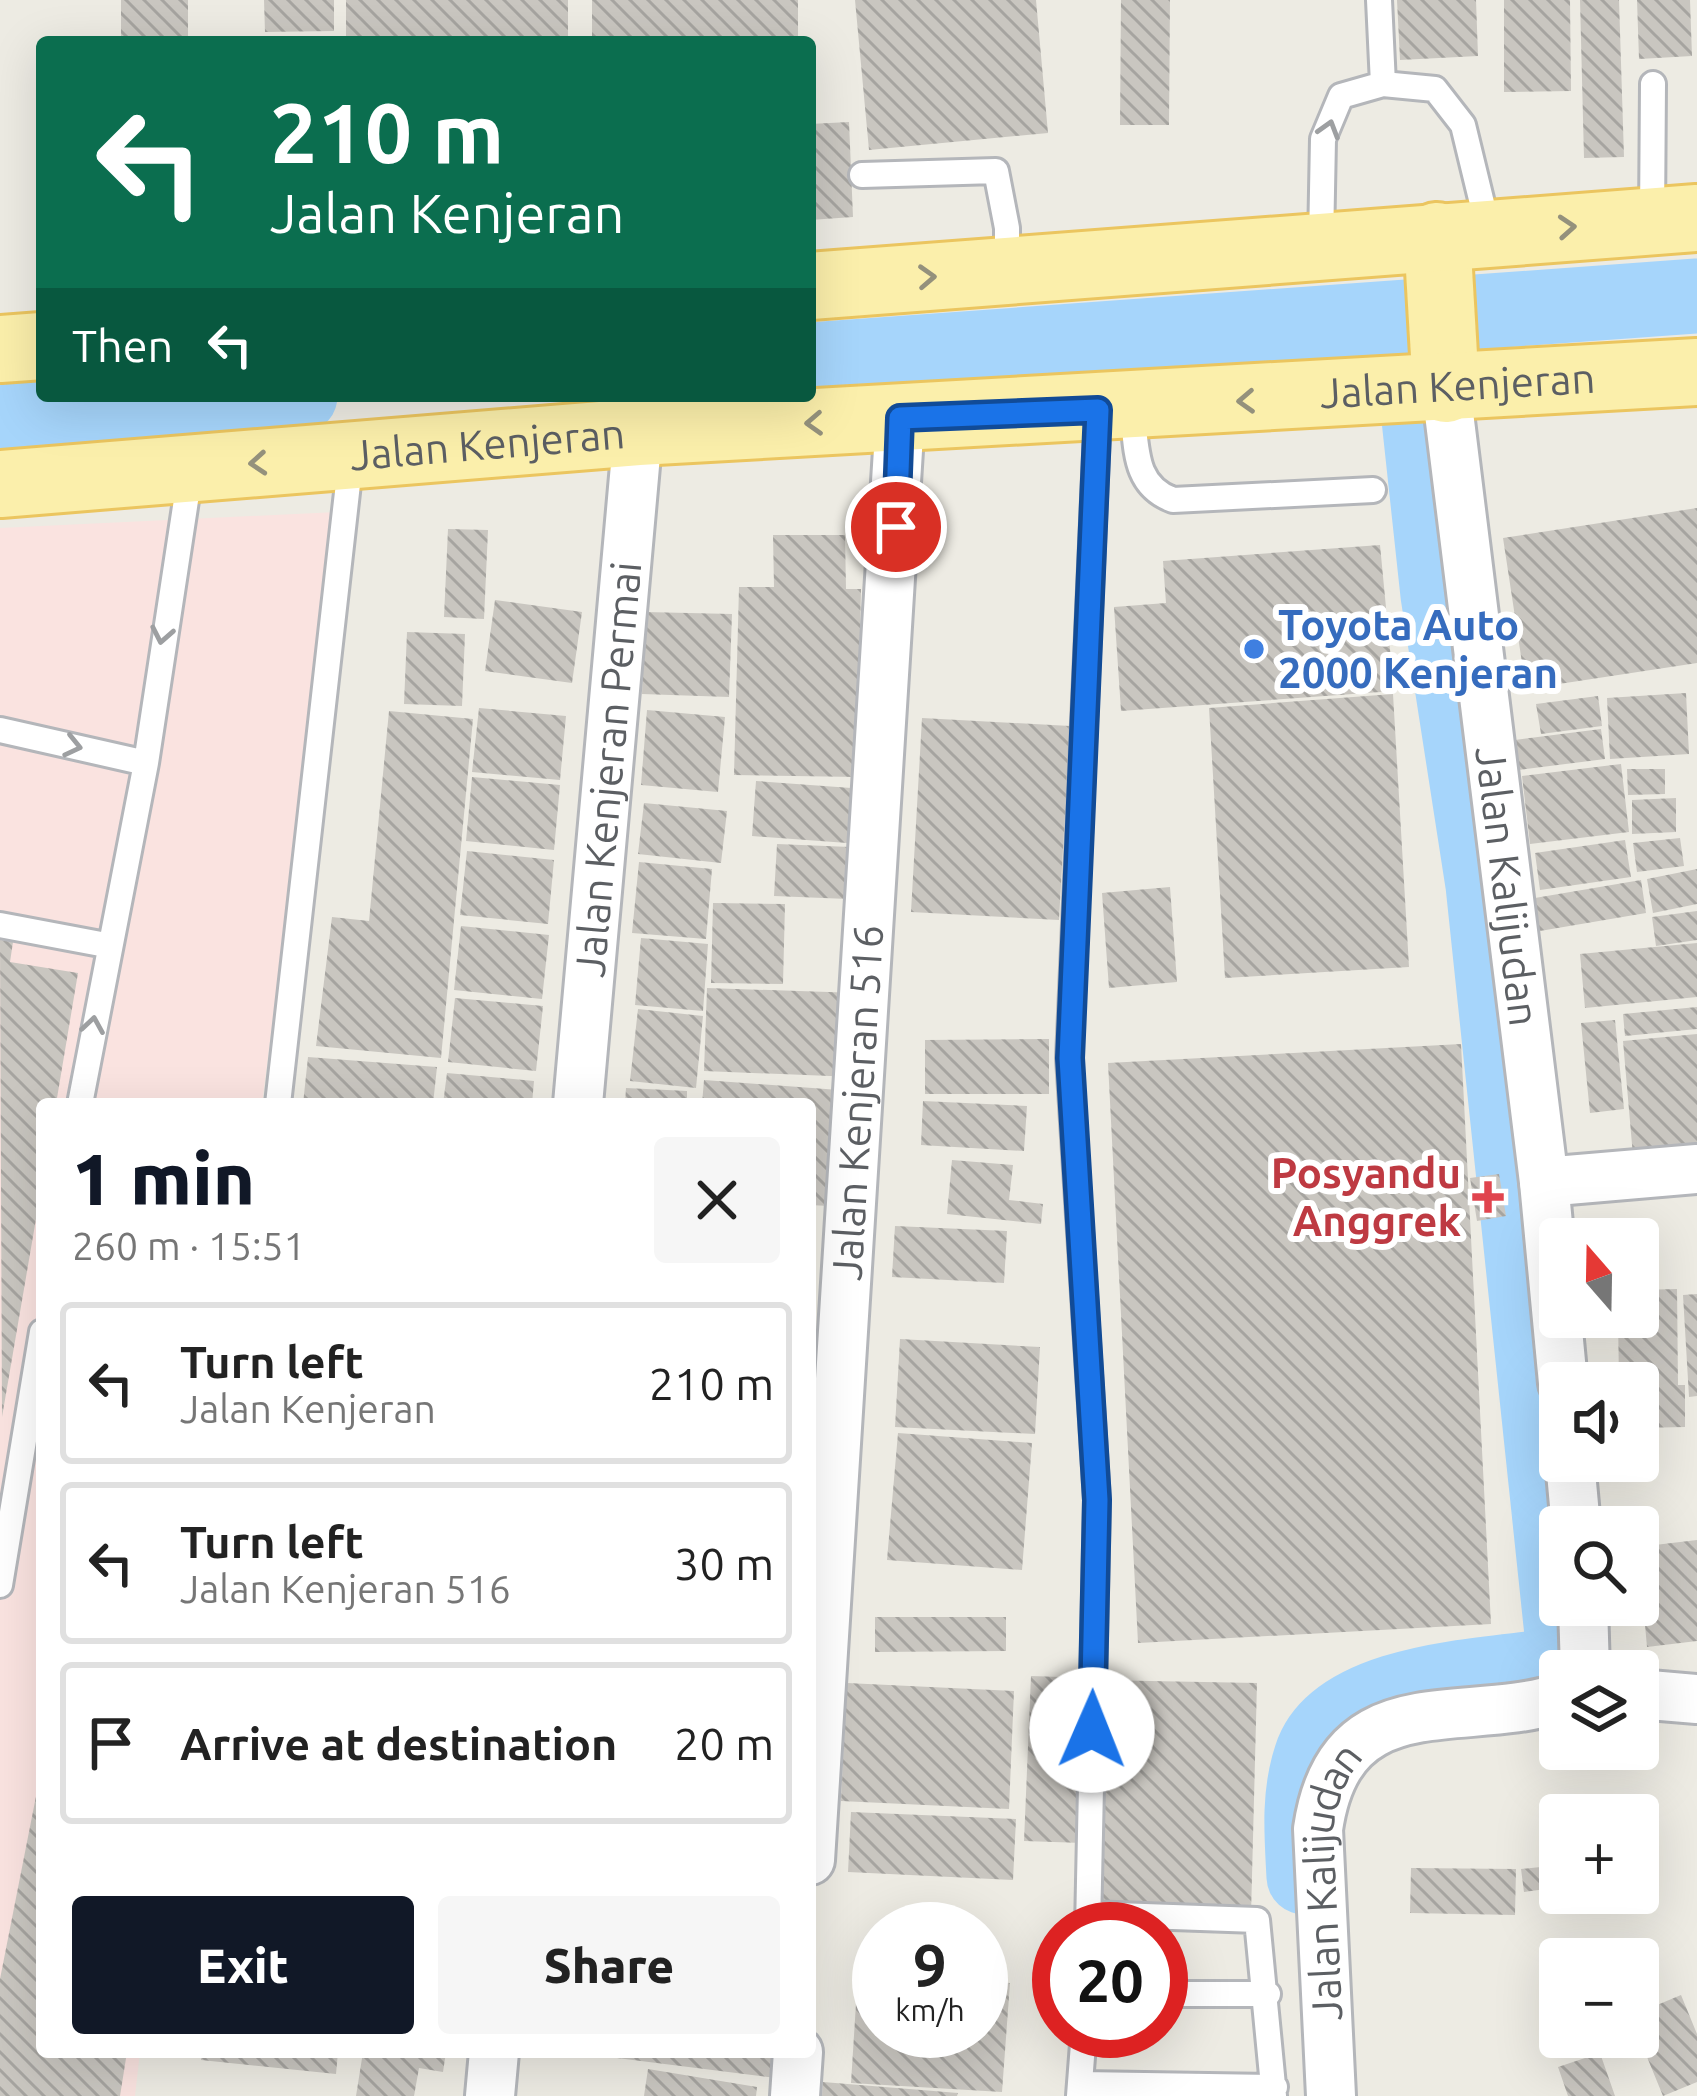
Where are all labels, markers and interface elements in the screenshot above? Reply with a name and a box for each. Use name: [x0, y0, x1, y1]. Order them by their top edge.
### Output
icon: left: [72, 84, 228, 240]
text: 210 m: [270, 85, 504, 179]
one-way arrow: [1315, 120, 1340, 141]
text: Jalan Kenjeran: [270, 183, 624, 243]
one-way arrow: [1558, 214, 1577, 240]
one-way arrow: [918, 265, 937, 291]
icon: left: [197, 312, 263, 378]
text: Then: [72, 320, 173, 371]
street label: Jalan Kenjeran: [1319, 354, 1596, 416]
one-way arrow: [1236, 387, 1255, 413]
street label: Jalan Kenjeran: [348, 409, 627, 478]
one-way arrow: [804, 410, 823, 436]
one-way arrow: [248, 449, 267, 475]
pin: [845, 476, 947, 578]
icon: arrive: [863, 494, 929, 560]
street label: Jalan Kenjeran Permai: [565, 560, 649, 979]
place label: Toyota Auto 2000 Kenjeran: [1278, 601, 1558, 696]
one-way arrow: [150, 625, 176, 645]
marker: Toyota Auto 2000 Kenjeran: [1241, 636, 1267, 662]
one-way arrow: [62, 733, 82, 758]
street label: Jalan Kalijudan: [1467, 744, 1549, 1029]
street label: Jalan Kenjeran 516: [822, 923, 891, 1282]
one-way arrow: [79, 1015, 105, 1034]
button: close: [654, 1137, 780, 1263]
text: 1 min: [72, 1138, 255, 1219]
place label: Posyandu Anggrek: [1271, 1149, 1461, 1244]
marker: Posyandu Anggrek: [1472, 1181, 1504, 1213]
north arrow: [1539, 1218, 1659, 1338]
map controls: [1539, 1218, 1659, 2058]
text: 260 m · 15:51: [72, 1224, 306, 1267]
text: Turn left: [180, 1336, 364, 1387]
icon: left: [78, 1350, 144, 1416]
text: 210 m: [649, 1358, 774, 1409]
button: sound: [1539, 1362, 1659, 1482]
text: Jalan Kenjeran: [180, 1387, 436, 1430]
button: search: [1539, 1506, 1659, 1626]
text: Turn left: [180, 1516, 364, 1567]
icon: left: [78, 1530, 144, 1596]
text: 30 m: [674, 1538, 774, 1589]
text: Jalan Kenjeran 516: [180, 1567, 511, 1610]
button: layers: [1539, 1650, 1659, 1770]
position arrow: [1029, 1667, 1155, 1793]
icon: arrive: [78, 1710, 144, 1776]
text: Arrive at destination: [180, 1718, 617, 1769]
text: 20 m: [674, 1718, 774, 1769]
street label: Jalan Kalijudan: [1293, 1733, 1370, 2022]
button: +: [1539, 1794, 1659, 1914]
button: Exit: [72, 1896, 414, 2034]
button: Share: [438, 1896, 780, 2034]
speed limit sign: 20: [1032, 1902, 1188, 2058]
text: 9: [913, 1931, 947, 1998]
button: −: [1539, 1938, 1659, 2058]
text: km/h: [895, 1993, 965, 2027]

